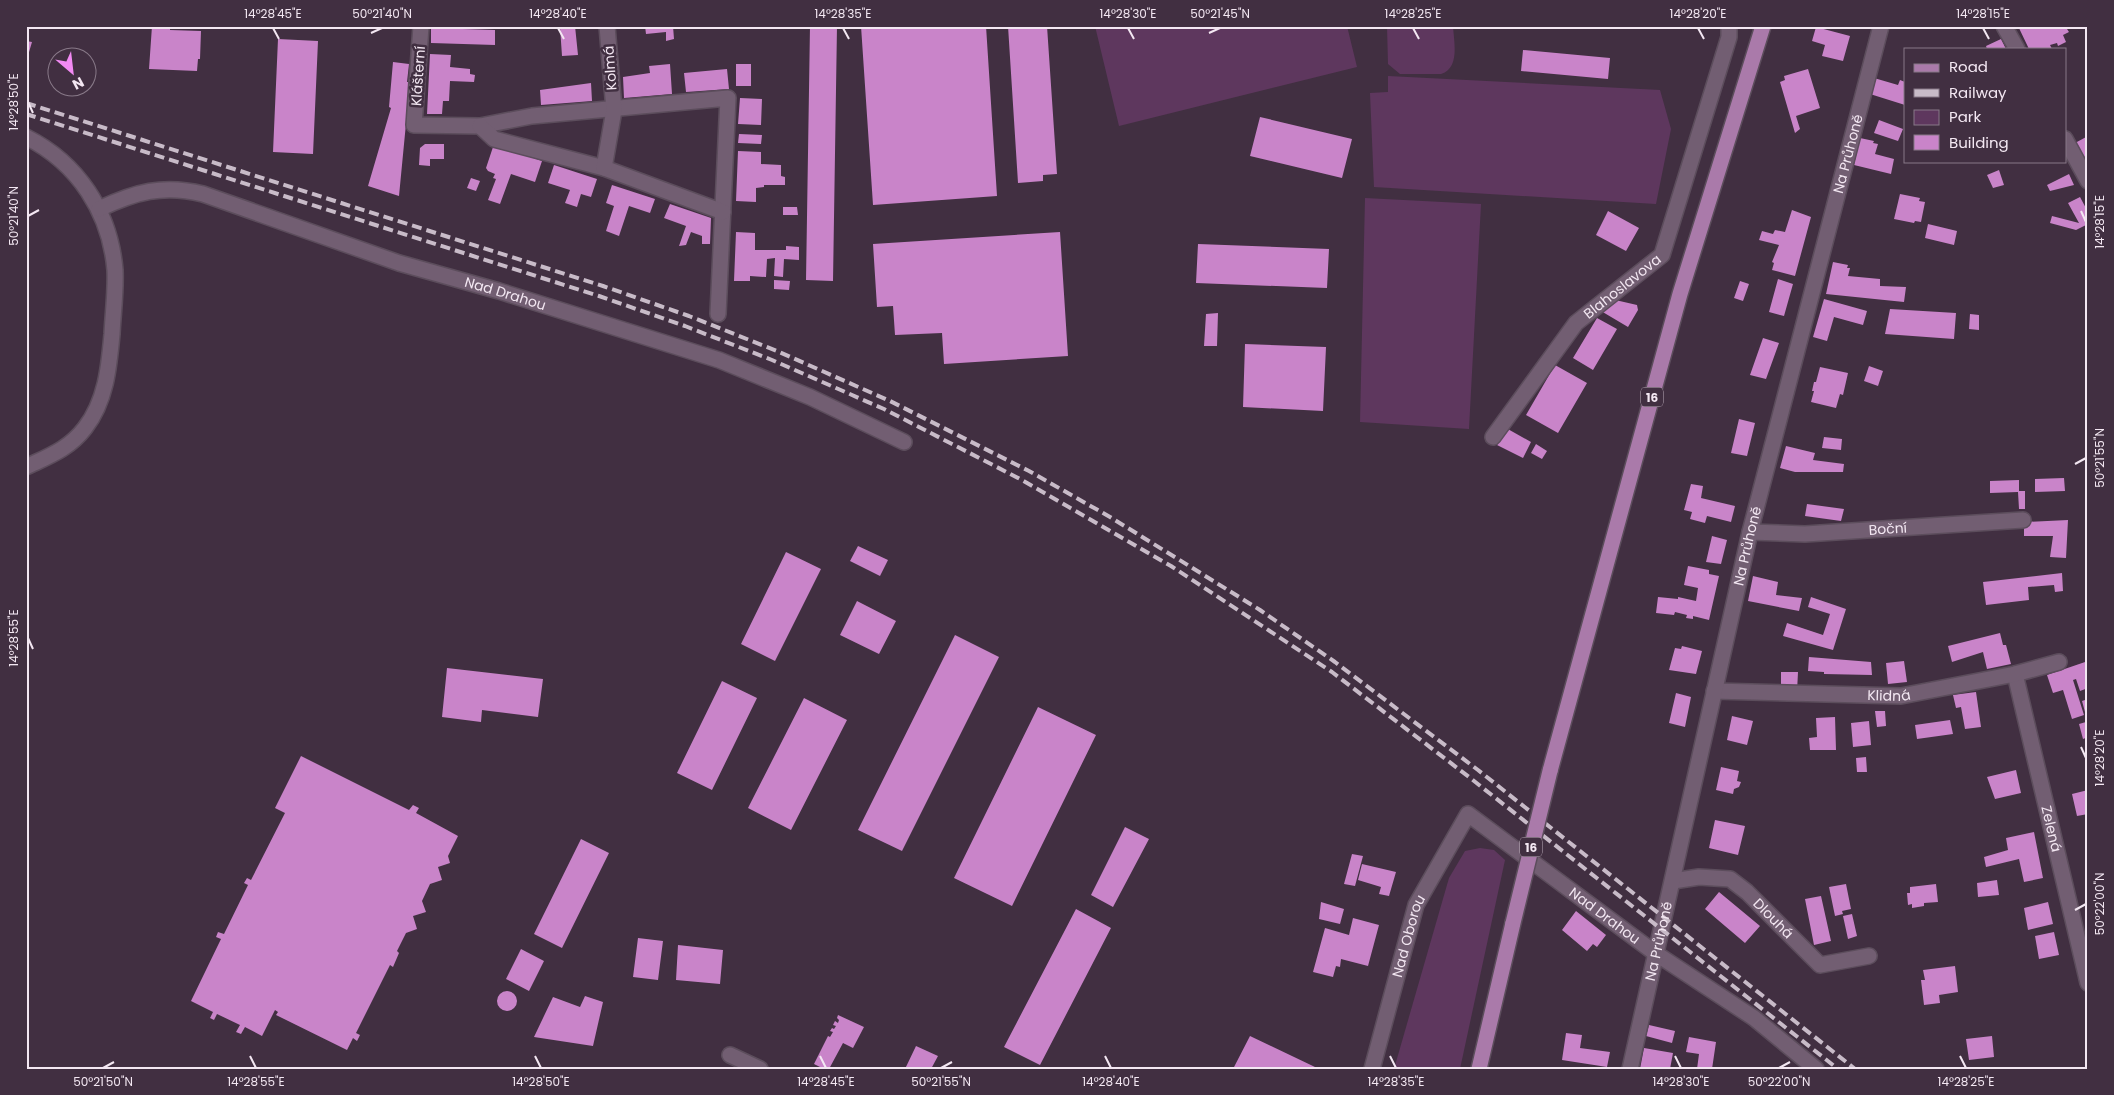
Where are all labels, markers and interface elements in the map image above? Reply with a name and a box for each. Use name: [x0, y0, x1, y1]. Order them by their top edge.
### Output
text: 14°28'45"E: [244, 5, 302, 22]
text: 50°21'40"N: [352, 5, 412, 22]
text: 14°28'40"E: [529, 5, 587, 22]
text: 14°28'35"E: [815, 5, 871, 22]
text: 14°28'30"E: [1100, 5, 1156, 22]
text: 50°21'45"N: [1190, 5, 1250, 22]
text: 14°28'25"E: [1385, 5, 1441, 22]
text: 14°28'20"E: [1670, 5, 1726, 22]
text: 14°28'15"E: [1956, 5, 2010, 22]
street label: Klášterní: [406, 45, 430, 107]
street label: Kolmá: [598, 45, 622, 91]
north arrow: [48, 48, 98, 98]
legend: [1904, 48, 2066, 162]
text: Road: [1949, 56, 1988, 77]
text: N: [69, 72, 87, 95]
text: 14°28'50"E: [5, 73, 22, 131]
text: Railway: [1949, 82, 2007, 103]
text: Park: [1949, 106, 1981, 127]
street label: Na Průhoně: [1828, 112, 1868, 195]
text: Building: [1949, 132, 2009, 153]
text: 50°21'40"N: [5, 186, 22, 246]
text: 14°28'15"E: [2091, 195, 2108, 249]
street label: Blahoslavova: [1579, 249, 1665, 323]
street label: Nad Drahou: [462, 272, 549, 315]
road number: 16: [1641, 388, 1663, 407]
text: 50°21'55"N: [2091, 428, 2108, 488]
street label: Na Průhoně: [1728, 504, 1766, 588]
street label: Boční: [1868, 517, 1908, 540]
text: 14°28'55"E: [5, 609, 22, 667]
street label: Klidná: [1867, 684, 1912, 706]
text: 14°28'20"E: [2091, 730, 2108, 786]
street label: Zelená: [2036, 804, 2067, 854]
road number: 16: [1520, 838, 1542, 856]
text: 50°22'00"N: [2091, 873, 2108, 935]
street label: Nad Drahou: [1565, 883, 1644, 949]
street label: Nad Oborou: [1387, 891, 1430, 979]
street label: Dlouhá: [1749, 894, 1798, 943]
street label: Na Průhoně: [1640, 899, 1677, 983]
text: 50°21'50"N: [73, 1073, 133, 1090]
text: 14°28'55"E: [227, 1073, 285, 1090]
text: 14°28'50"E: [512, 1073, 570, 1090]
text: 14°28'45"E: [797, 1073, 855, 1090]
text: 50°21'55"N: [911, 1073, 971, 1090]
text: 14°28'40"E: [1082, 1073, 1140, 1090]
text: 14°28'35"E: [1368, 1073, 1424, 1090]
text: 14°28'30"E: [1653, 1073, 1709, 1090]
text: 50°22'00"N: [1748, 1073, 1810, 1090]
text: 14°28'25"E: [1938, 1073, 1994, 1090]

